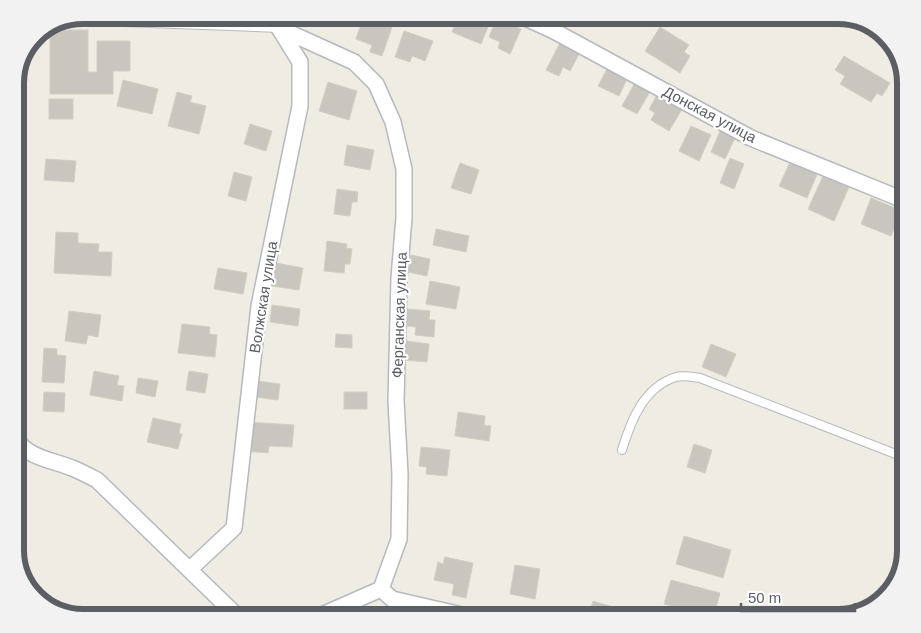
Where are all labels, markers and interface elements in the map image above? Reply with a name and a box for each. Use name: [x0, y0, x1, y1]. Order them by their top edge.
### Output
street label: Донская улица: [660, 82, 760, 146]
street label: Волжская улица: [246, 239, 280, 354]
street label: Ферганская улица: [388, 251, 410, 378]
scale bar: [741, 580, 855, 612]
text: 50 m: [748, 589, 781, 606]

